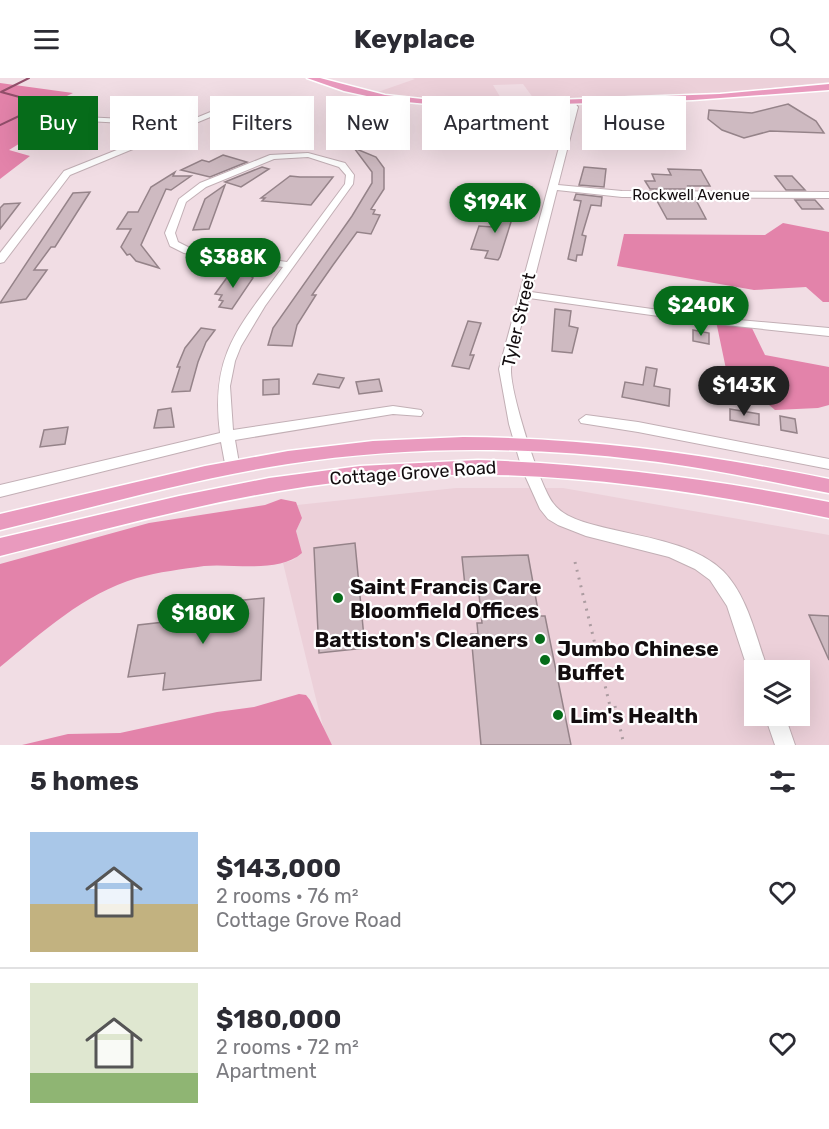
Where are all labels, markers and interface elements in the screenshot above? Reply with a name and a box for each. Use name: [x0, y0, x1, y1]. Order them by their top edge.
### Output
icon: menu: [30, 23, 63, 56]
text: Keyplace: [354, 23, 475, 55]
icon: search: [766, 23, 799, 56]
chip: Buy: [18, 96, 98, 150]
chip: Rent: [110, 96, 198, 150]
chip: Filters: [210, 96, 314, 150]
chip: New: [326, 96, 410, 150]
chip: Apartment: [422, 96, 570, 150]
chip: House: [582, 96, 686, 150]
pin: $194K: [453, 183, 537, 234]
street label: Rockwell Avenue: [632, 186, 750, 204]
text: $194K: [464, 190, 526, 214]
pin: $388K: [191, 238, 275, 289]
text: $388K: [200, 245, 266, 269]
street label: Tyler Street: [497, 271, 541, 369]
pin: $240K: [659, 286, 743, 337]
text: $240K: [668, 293, 734, 317]
pin: $143K: [702, 366, 786, 417]
text: $143K: [712, 373, 776, 397]
street label: Cottage Grove Road: [329, 456, 497, 490]
place label: Saint Francis Care Bloomfield Offices: [350, 574, 542, 623]
marker: Saint Francis Care Bloomfield Offices: [331, 591, 345, 605]
pin: $180K: [161, 594, 245, 645]
text: $180K: [171, 601, 235, 625]
place label: Battiston's Cleaners: [315, 627, 528, 652]
marker: Battiston's Cleaners: [533, 632, 547, 646]
place label: Jumbo Chinese Buffet: [557, 636, 719, 685]
marker: Jumbo Chinese Buffet: [538, 653, 552, 667]
map controls: [744, 660, 810, 726]
button: layers: [744, 660, 810, 726]
place label: Lim's Health: [570, 703, 698, 728]
marker: Lim's Health: [551, 708, 565, 722]
icon: filters: [766, 765, 799, 798]
text: 5 homes: [30, 766, 139, 797]
text: $143,000: [216, 853, 341, 884]
icon: home: [78, 856, 150, 928]
icon: heart: [766, 876, 799, 909]
text: 2 rooms · 76 m²: [216, 884, 359, 908]
text: Cottage Grove Road: [216, 908, 402, 932]
text: $180,000: [216, 1004, 341, 1035]
icon: home: [78, 1007, 150, 1079]
icon: heart: [766, 1027, 799, 1060]
text: 2 rooms · 72 m²: [216, 1035, 359, 1059]
text: Apartment: [216, 1059, 317, 1083]

